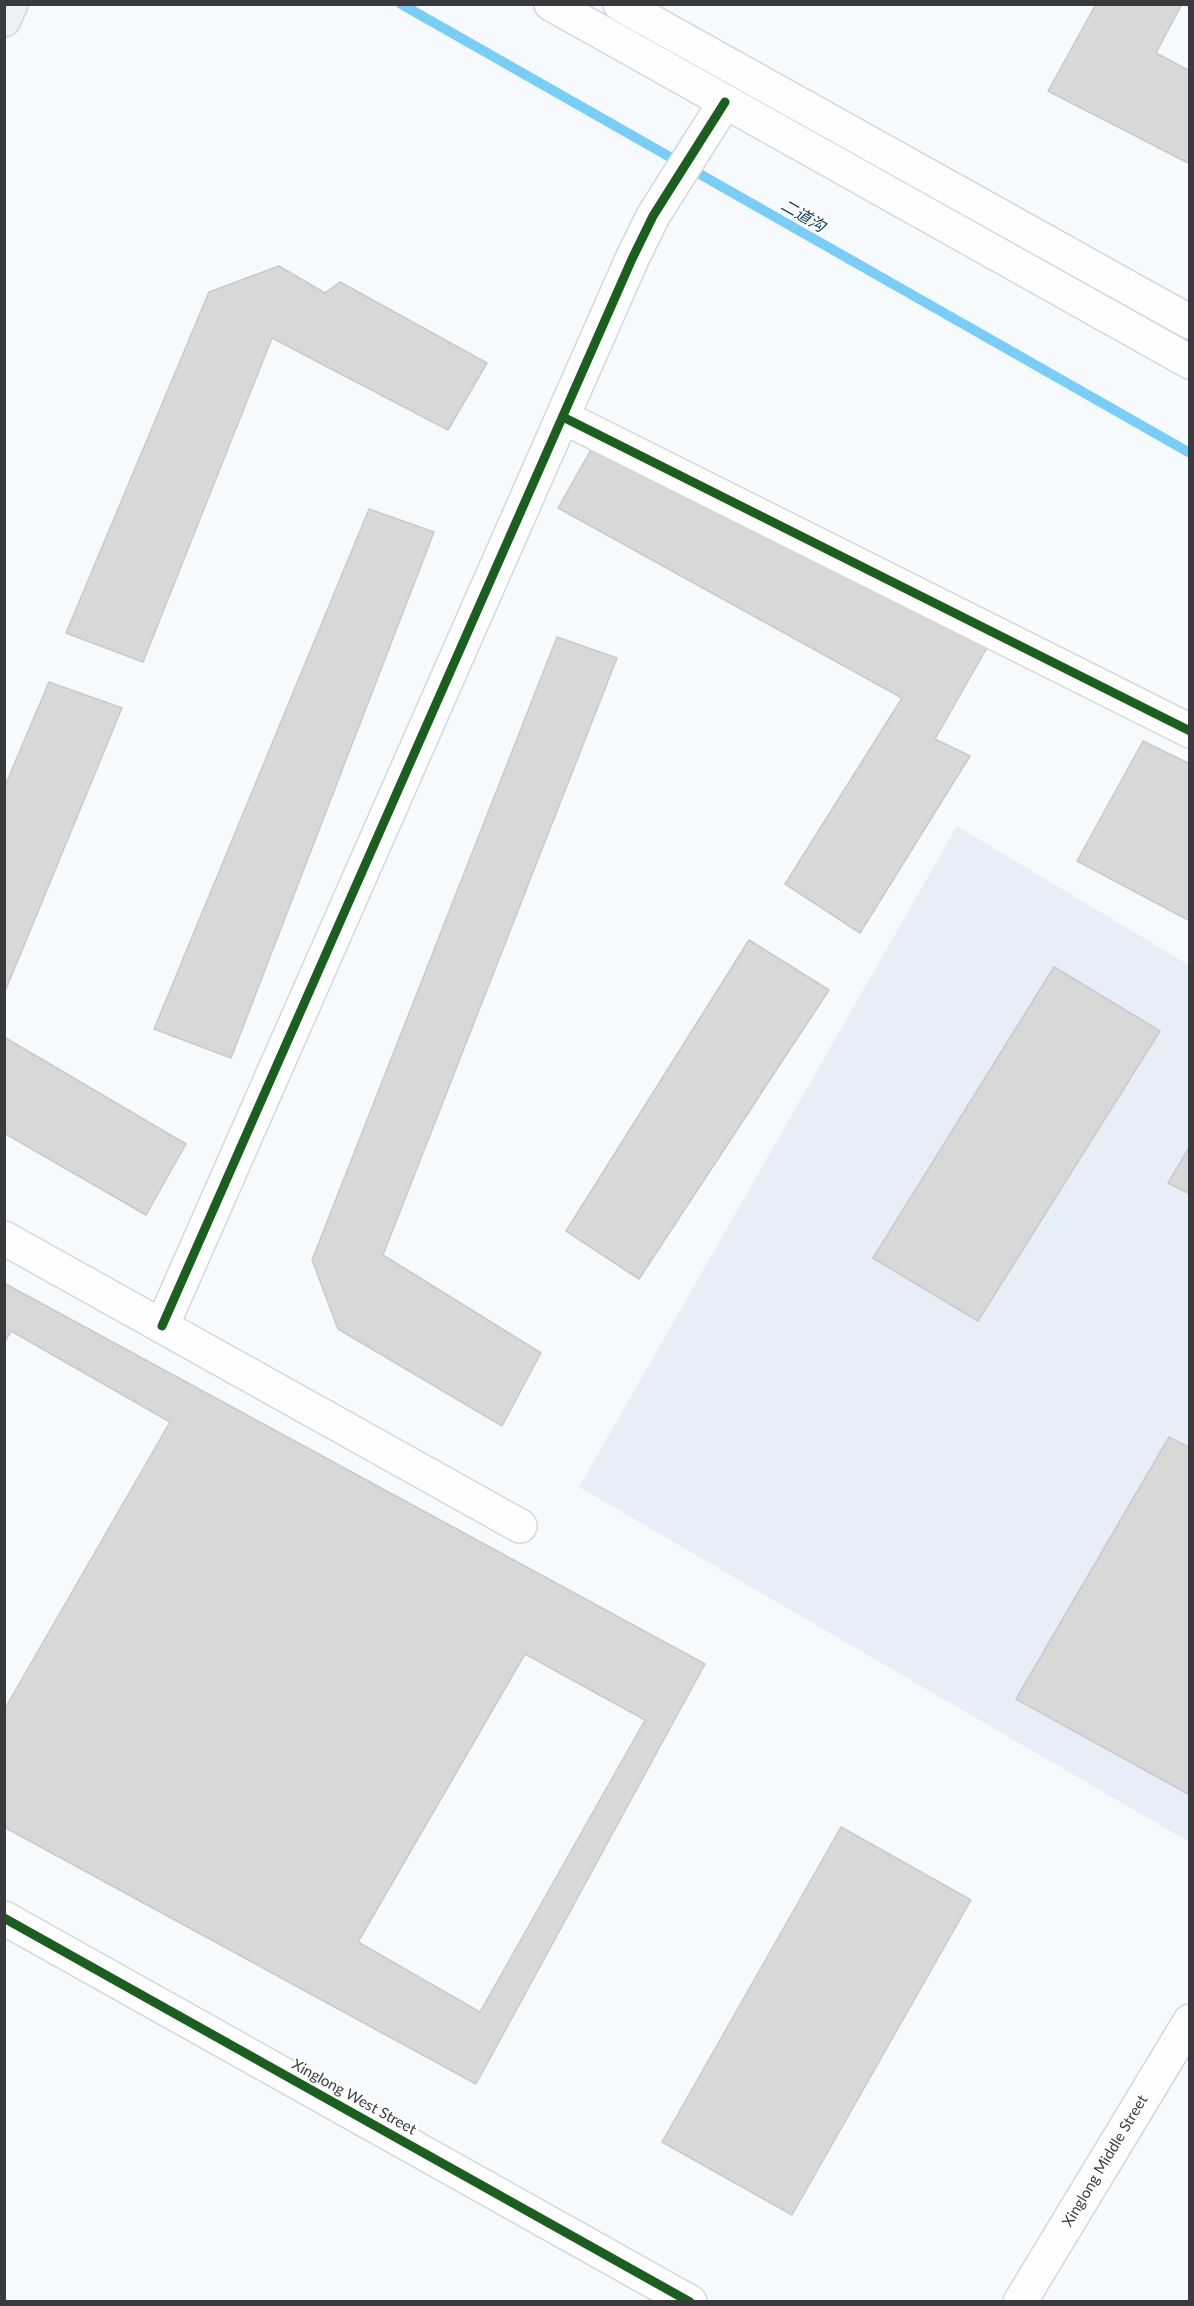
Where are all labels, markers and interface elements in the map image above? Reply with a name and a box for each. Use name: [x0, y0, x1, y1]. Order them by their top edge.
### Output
water label: 二道沟: [777, 196, 829, 236]
street label: Xinglong West Street: [289, 2055, 419, 2139]
street label: Xinglong Middle Street: [1059, 2092, 1151, 2230]

